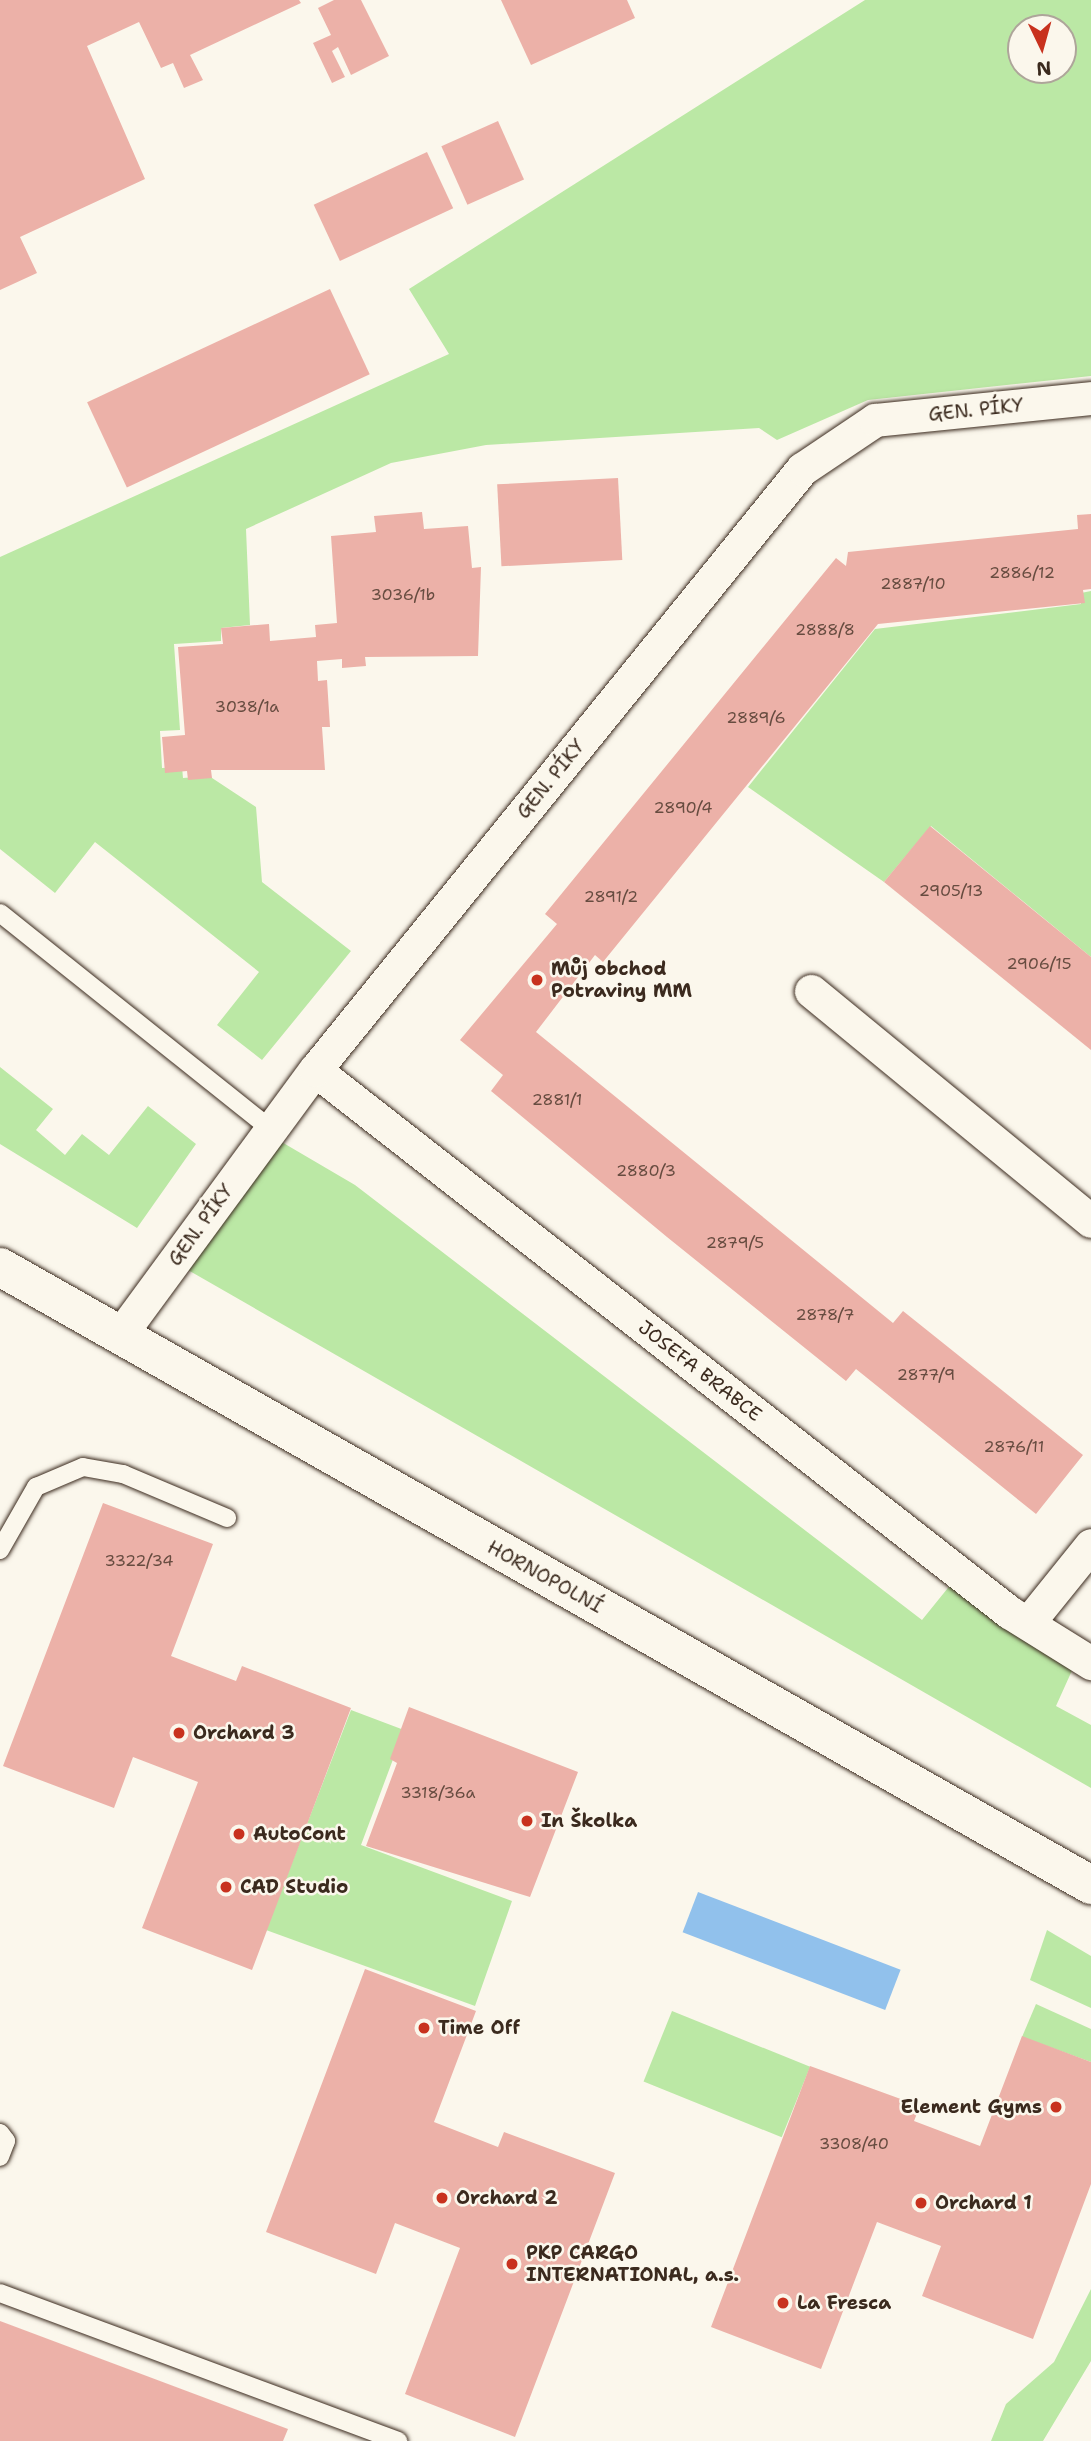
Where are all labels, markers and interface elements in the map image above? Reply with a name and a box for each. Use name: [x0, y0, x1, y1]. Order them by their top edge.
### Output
north arrow: [1007, 14, 1077, 84]
text: N: [1035, 55, 1052, 82]
street label: GEN. PÍKY: [927, 394, 1025, 426]
house number: 2886/12: [989, 563, 1055, 583]
house number: 2887/10: [880, 574, 946, 594]
house number: 3036/1b: [371, 585, 435, 605]
house number: 2888/8: [795, 620, 855, 640]
house number: 3038/1a: [215, 697, 279, 717]
house number: 2889/6: [726, 708, 786, 728]
street label: GEN. PÍKY: [512, 735, 590, 823]
house number: 2890/4: [654, 798, 712, 818]
house number: 2905/13: [919, 881, 983, 901]
house number: 2891/2: [584, 887, 638, 907]
house number: 2906/15: [1007, 954, 1071, 974]
place label: Můj obchod Potraviny MM: [551, 958, 692, 1002]
marker: Můj obchod Potraviny MM: [529, 972, 545, 988]
house number: 2881/1: [532, 1090, 582, 1110]
house number: 2880/3: [616, 1161, 676, 1181]
street label: GEN. PÍKY: [164, 1180, 238, 1270]
house number: 2879/5: [706, 1233, 764, 1253]
house number: 2878/7: [795, 1305, 855, 1325]
street label: JOSEFA BRABCE: [634, 1316, 766, 1426]
house number: 2877/9: [897, 1365, 955, 1385]
house number: 2876/11: [984, 1437, 1044, 1457]
street label: HORNOPOLNÍ: [483, 1536, 607, 1618]
house number: 3322/34: [105, 1551, 173, 1571]
place label: Orchard 3: [193, 1722, 295, 1744]
marker: Orchard 3: [171, 1725, 187, 1741]
house number: 3318/36a: [401, 1783, 475, 1803]
place label: In Školka: [541, 1810, 637, 1832]
marker: In Školka: [519, 1813, 535, 1829]
place label: AutoCont: [253, 1823, 346, 1845]
marker: AutoCont: [231, 1826, 247, 1842]
place label: CAD Studio: [240, 1876, 348, 1898]
marker: CAD Studio: [218, 1879, 234, 1895]
place label: Time Off: [438, 2017, 520, 2039]
marker: Time Off: [416, 2020, 432, 2036]
place label: Element Gyms: [900, 2096, 1042, 2118]
marker: Element Gyms: [1048, 2099, 1064, 2115]
house number: 3308/40: [819, 2134, 889, 2154]
place label: Orchard 2: [456, 2187, 558, 2209]
marker: Orchard 2: [434, 2190, 450, 2206]
place label: Orchard 1: [935, 2192, 1032, 2214]
marker: Orchard 1: [913, 2195, 929, 2211]
place label: PKP CARGO INTERNATIONAL, a.s.: [526, 2242, 739, 2286]
marker: PKP CARGO INTERNATIONAL, a.s.: [504, 2256, 520, 2272]
place label: La Fresca: [797, 2292, 891, 2314]
marker: La Fresca: [775, 2295, 791, 2311]

